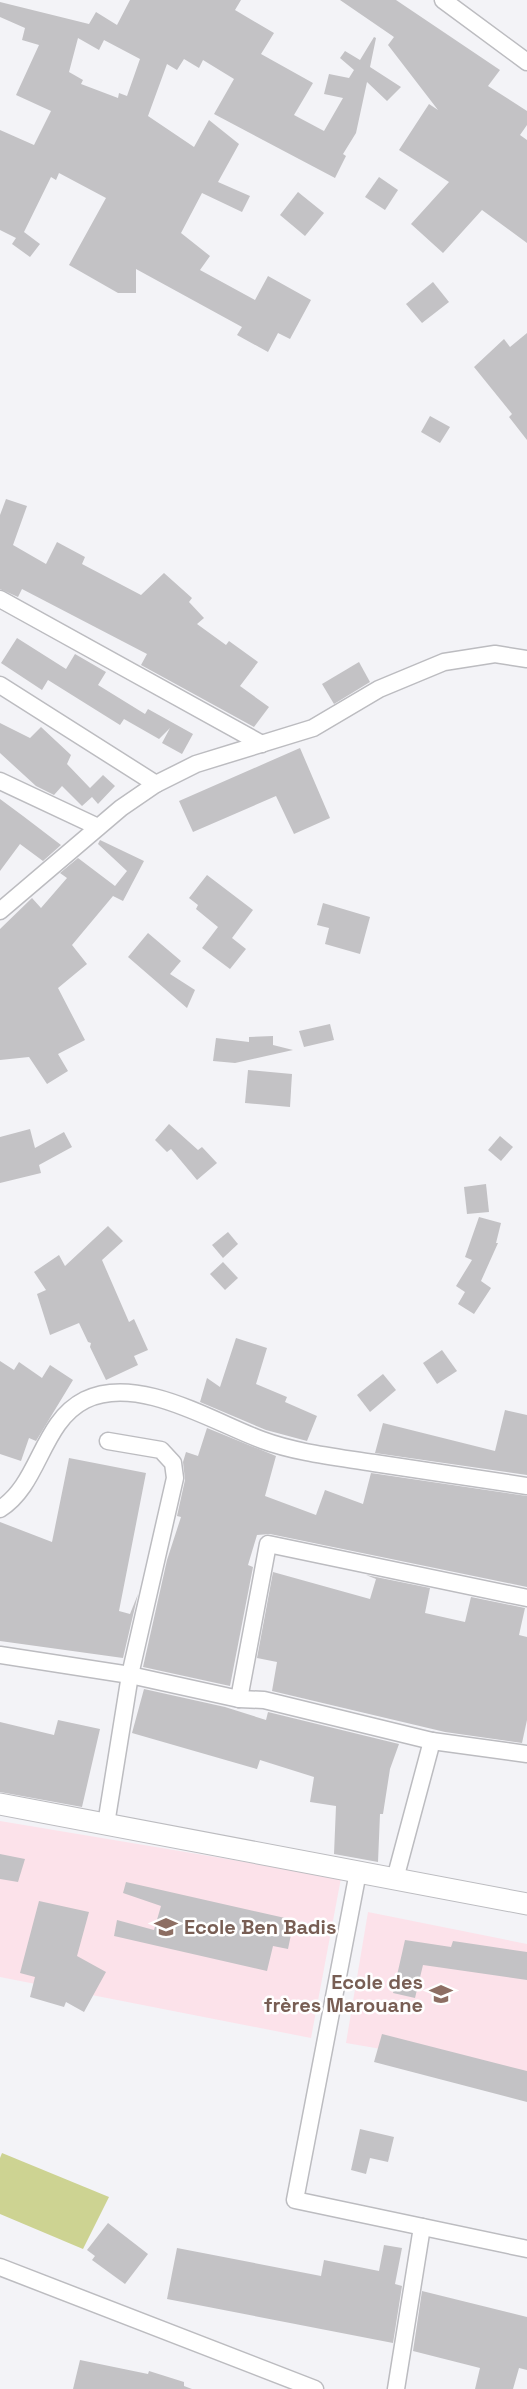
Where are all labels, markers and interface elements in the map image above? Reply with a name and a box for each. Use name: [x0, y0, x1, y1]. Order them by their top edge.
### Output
school or university icon: Ecole Ben Badis: [153, 1914, 179, 1940]
place label: Ecole Ben Badis: [184, 1914, 336, 1940]
place label: Ecole des frères Marouane: [264, 1969, 423, 2018]
school or university icon: Ecole des frères Marouane: [428, 1981, 454, 2007]

